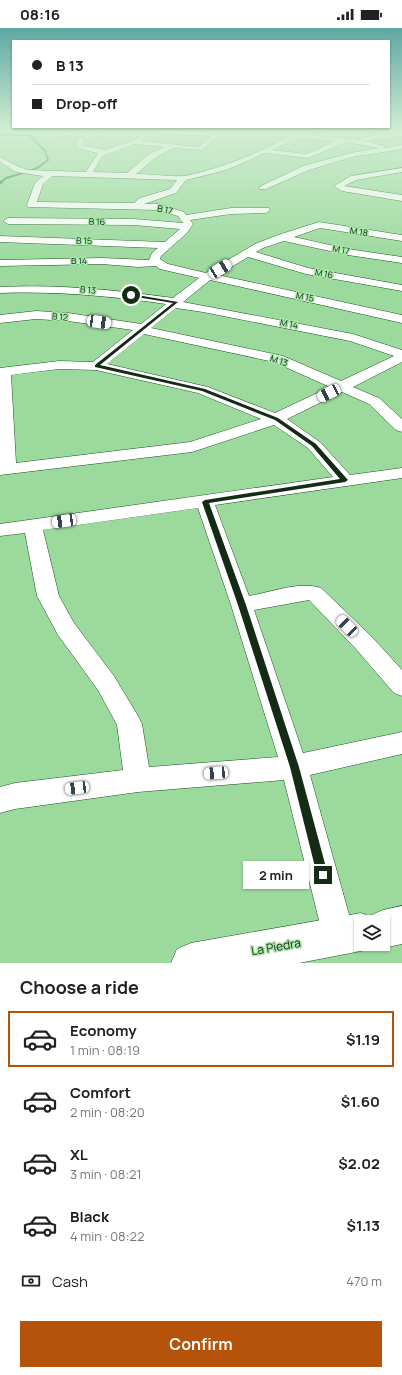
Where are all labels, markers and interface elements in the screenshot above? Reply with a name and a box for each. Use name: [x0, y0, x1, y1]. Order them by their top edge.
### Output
text: 08:16: [20, 4, 60, 25]
text: B 13: [56, 55, 84, 76]
text: Drop-off: [56, 93, 117, 114]
street label: B 17: [156, 202, 174, 218]
street label: B 16: [89, 215, 106, 228]
street label: M 18: [349, 224, 369, 239]
street label: B 15: [76, 234, 92, 247]
street label: M 17: [331, 241, 351, 258]
street label: B 14: [71, 254, 87, 267]
car: [207, 258, 233, 280]
street label: M 16: [314, 266, 335, 282]
street label: B 13: [80, 282, 97, 297]
route start: [122, 286, 140, 304]
street label: M 15: [295, 288, 315, 305]
street label: B 12: [52, 309, 69, 324]
car: [86, 314, 112, 330]
street label: M 14: [279, 315, 299, 332]
street label: M 13: [269, 351, 290, 370]
car: [316, 382, 342, 404]
car: [51, 513, 77, 529]
car: [334, 613, 360, 639]
car: [204, 766, 228, 780]
car: [64, 781, 90, 795]
callout: 2 min: [243, 861, 309, 889]
text: 2 min: [259, 866, 293, 884]
route end: [314, 866, 332, 884]
map controls: [354, 915, 390, 951]
button: layers: [354, 915, 390, 951]
street label: La Piedra: [250, 934, 302, 959]
text: Choose a ride: [20, 975, 139, 999]
text: Economy: [70, 1020, 137, 1041]
icon: car: [22, 1021, 58, 1057]
text: $1.19: [346, 1029, 380, 1050]
text: 1 min · 08:19: [70, 1041, 140, 1059]
text: Comfort: [70, 1082, 131, 1103]
icon: car: [22, 1083, 58, 1119]
text: $1.60: [341, 1091, 380, 1112]
text: 2 min · 08:20: [70, 1103, 145, 1121]
text: XL: [70, 1144, 88, 1165]
icon: car: [22, 1145, 58, 1181]
text: $2.02: [338, 1153, 380, 1174]
text: 3 min · 08:21: [70, 1165, 142, 1183]
text: Black: [70, 1206, 109, 1227]
icon: car: [22, 1207, 58, 1243]
text: $1.13: [347, 1215, 380, 1236]
text: 4 min · 08:22: [70, 1227, 144, 1245]
icon: cash: [20, 1270, 42, 1292]
text: Cash: [52, 1271, 88, 1292]
text: 470 m: [346, 1272, 382, 1290]
button: Confirm: [20, 1321, 382, 1367]

